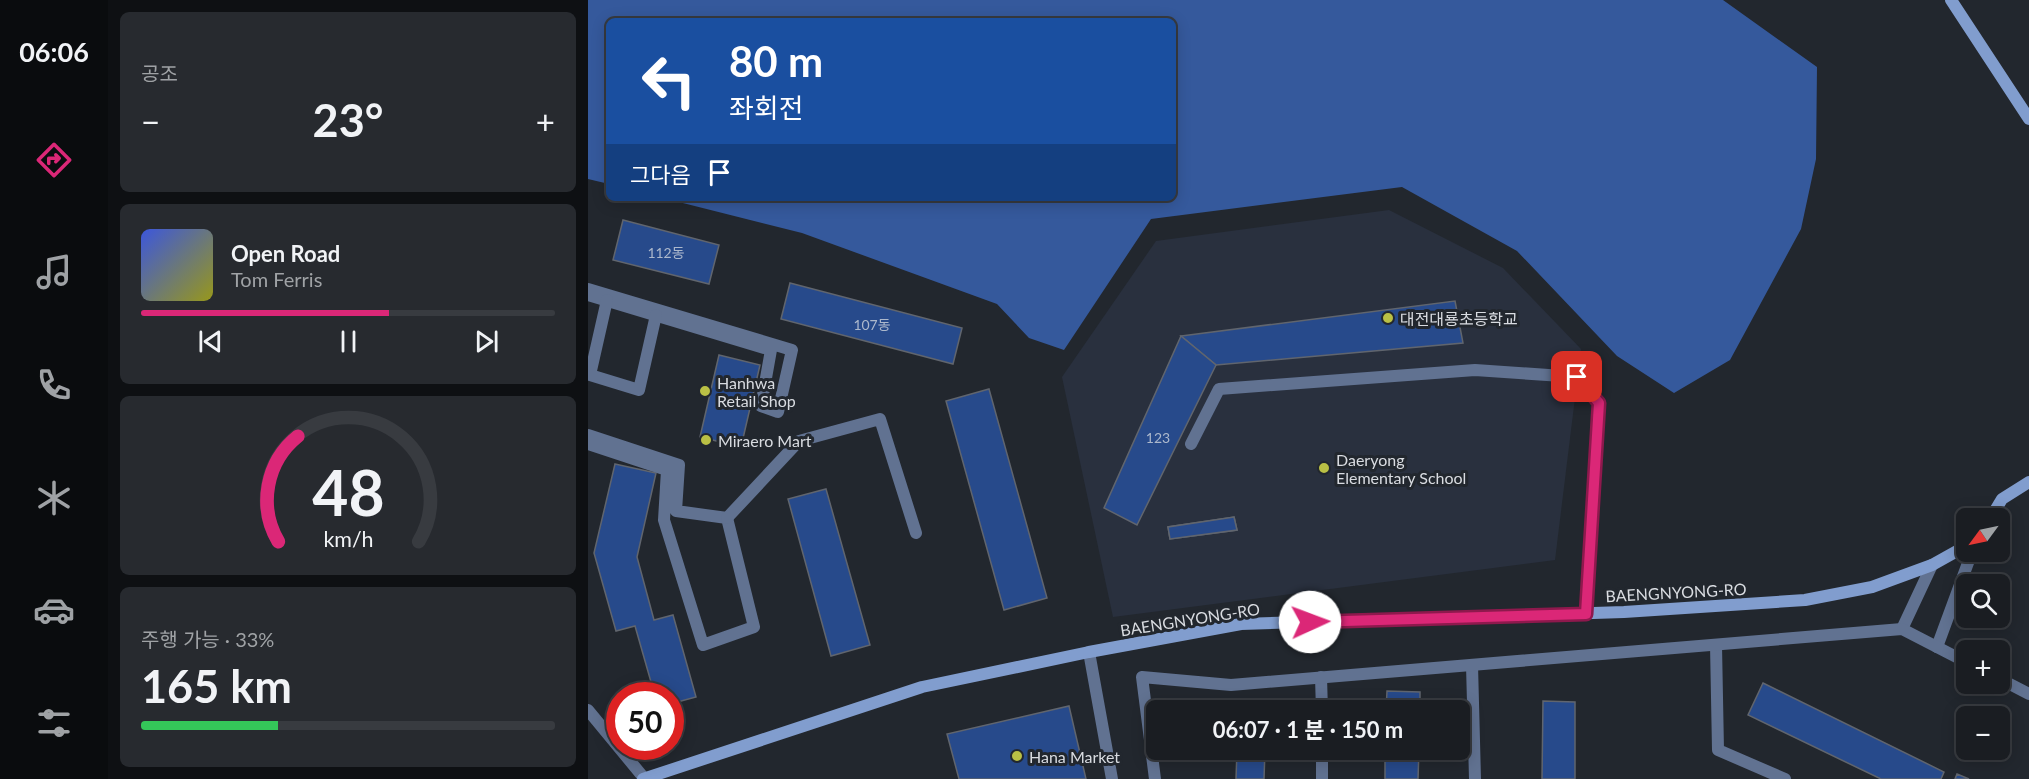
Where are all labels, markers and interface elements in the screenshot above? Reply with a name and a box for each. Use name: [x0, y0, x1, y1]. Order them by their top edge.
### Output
text: 06:06: [19, 35, 89, 68]
text: 80 m: [729, 36, 823, 86]
icon: left: [630, 42, 708, 120]
text: 공조: [141, 61, 178, 85]
text: 좌회전: [729, 91, 804, 124]
text: 23°: [313, 93, 383, 147]
text: −: [141, 101, 160, 141]
text: +: [536, 101, 555, 141]
icon: directions: [33, 139, 75, 181]
icon: arrive: [703, 156, 736, 189]
text: 그다음: [630, 161, 691, 188]
text: Open Road: [231, 240, 340, 267]
house number: 112동: [647, 244, 685, 261]
icon: music: [33, 251, 75, 293]
text: Tom Ferris: [231, 267, 322, 291]
place label: 대전대룡초등학교: [1400, 309, 1518, 328]
marker: 대전대룡초등학교: [1381, 311, 1395, 325]
house number: 107동: [853, 316, 891, 333]
icon: previous: [194, 325, 227, 358]
icon: pause: [332, 325, 365, 358]
icon: next: [470, 325, 503, 358]
pin: [1551, 351, 1602, 402]
icon: arrive: [1560, 360, 1593, 393]
icon: phone: [33, 364, 75, 406]
place label: Hanhwa Retail Shop: [717, 373, 796, 410]
marker: Hanhwa Retail Shop: [698, 384, 712, 398]
house number: 123: [1146, 429, 1170, 446]
place label: Miraero Mart: [718, 431, 812, 450]
marker: Miraero Mart: [699, 433, 713, 447]
place label: Daeryong Elementary School: [1336, 450, 1466, 487]
text: 48: [312, 455, 384, 530]
marker: Daeryong Elementary School: [1317, 461, 1331, 475]
icon: climate: [33, 477, 75, 519]
north arrow: [1956, 508, 2010, 562]
map controls: [1956, 508, 2010, 760]
text: km/h: [323, 527, 373, 553]
button: search: [1956, 574, 2010, 628]
street label: BAENGNYONG-RO: [1605, 579, 1747, 605]
icon: car: [33, 589, 75, 631]
position arrow: [1278, 590, 1342, 654]
street label: BAENGNYONG-RO: [1119, 599, 1261, 639]
text: 주행 가능 · 33%: [141, 627, 274, 651]
button: +: [1956, 640, 2010, 694]
text: 165 km: [141, 659, 292, 713]
speed limit sign: 50: [606, 682, 684, 760]
icon: filters: [33, 702, 75, 744]
button: −: [1956, 706, 2010, 760]
text: 06:07 · 1 분 · 150 m: [1213, 716, 1403, 743]
place label: Hana Market: [1029, 747, 1120, 766]
marker: Hana Market: [1010, 749, 1024, 763]

